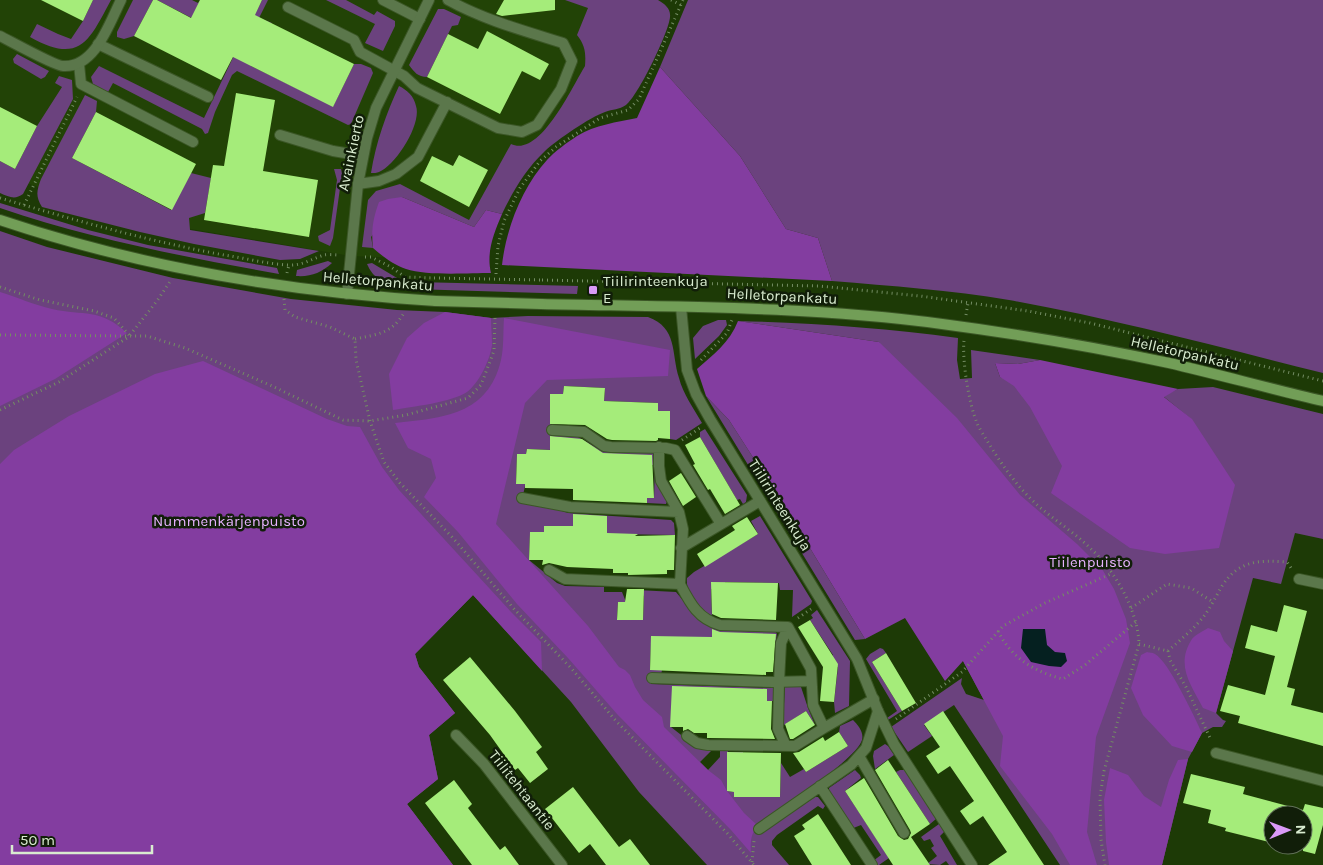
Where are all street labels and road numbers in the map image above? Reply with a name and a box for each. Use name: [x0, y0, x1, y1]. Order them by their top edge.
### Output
street label: Avainkierto: [334, 113, 368, 193]
street label: Helletorpankatu: [322, 267, 434, 295]
street label: Helletorpankatu: [726, 284, 838, 308]
street label: Helletorpankatu: [1129, 332, 1241, 374]
street label: Tiilirinteenkuja: [745, 456, 815, 554]
street label: Tiilitehtaantie: [485, 746, 559, 834]

